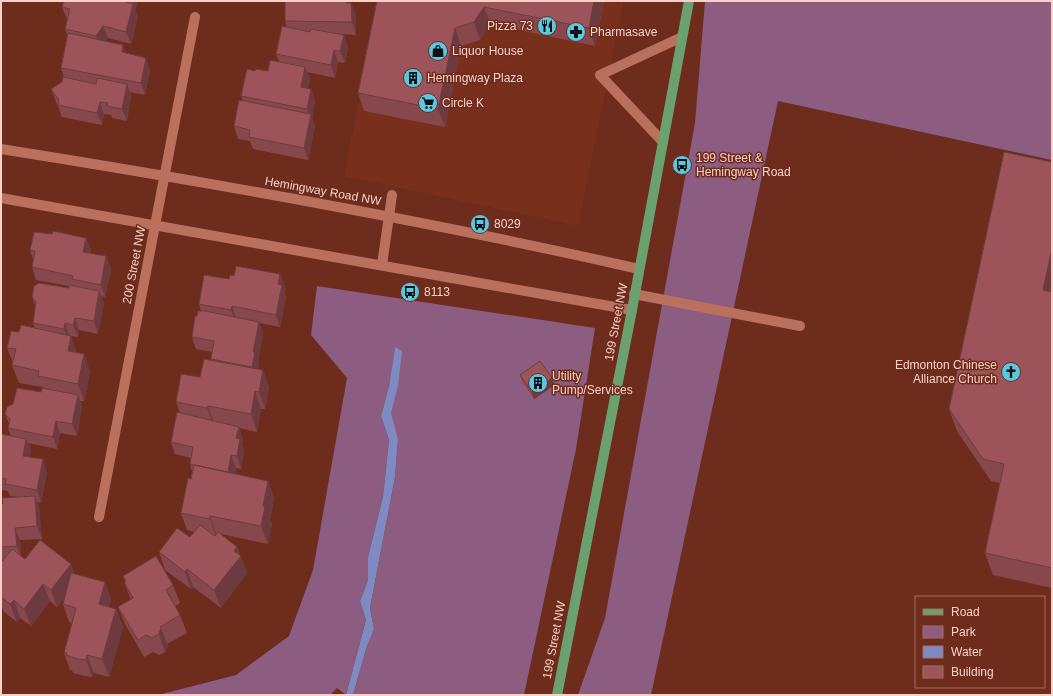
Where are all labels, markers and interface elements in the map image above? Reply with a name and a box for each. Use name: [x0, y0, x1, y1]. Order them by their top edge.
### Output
restaurant icon: Pizza 73: [536, 15, 558, 37]
place label: Pizza 73: [487, 19, 533, 33]
pharmacy icon: Pharmasave: [565, 21, 587, 43]
place label: Pharmasave: [590, 25, 658, 39]
shop icon: Liquor House: [427, 40, 449, 62]
place label: Liquor House: [452, 44, 524, 58]
building icon: Hemingway Plaza: [402, 67, 424, 89]
place label: Hemingway Plaza: [427, 71, 523, 85]
supermarket icon: Circle K: [417, 92, 439, 114]
place label: Circle K: [442, 96, 484, 110]
place label: 199 Street & Hemingway Road: [696, 151, 791, 179]
bus stop icon: 199 Street & Hemingway Road: [671, 154, 693, 176]
street label: Hemingway Road NW: [264, 174, 383, 208]
bus stop icon: 8029: [469, 213, 491, 235]
place label: 8029: [494, 217, 521, 231]
street label: 200 Street NW: [120, 224, 149, 305]
bus stop icon: 8113: [399, 281, 421, 303]
street label: 199 Street NW: [602, 281, 631, 362]
place label: 8113: [424, 285, 450, 299]
place label: Edmonton Chinese Alliance Church: [895, 358, 997, 386]
church icon: Edmonton Chinese Alliance Church: [1000, 361, 1022, 383]
place label: Utility Pump/Services: [552, 369, 633, 397]
building icon: Utility Pump/Services: [527, 372, 549, 394]
legend: [915, 596, 1045, 688]
street label: 199 Street NW: [540, 599, 569, 680]
text: Road: [951, 605, 980, 619]
text: Park: [951, 625, 977, 639]
text: Water: [951, 645, 983, 659]
text: Building: [951, 665, 994, 679]

